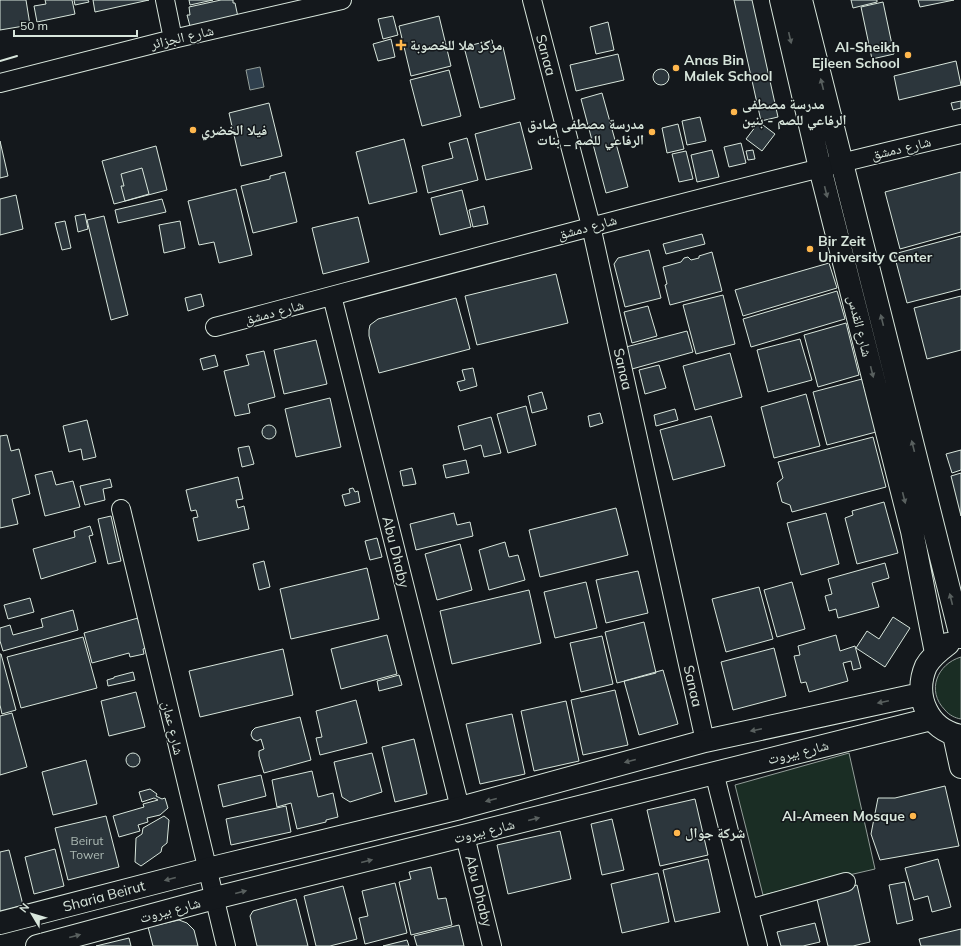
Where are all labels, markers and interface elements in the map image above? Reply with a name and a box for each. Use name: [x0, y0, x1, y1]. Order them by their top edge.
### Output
scale bar: [14, 12, 137, 38]
text: 50 m: [20, 18, 48, 33]
street label: شارع الجزائر: [148, 21, 216, 54]
street label: Sanaa: [532, 32, 560, 78]
one-way arrow: [787, 32, 793, 44]
place label: مركز هلا للخصوبة: [410, 36, 502, 54]
place label: Al-Sheikh Ejleen School: [812, 38, 900, 72]
marker: مركز هلا للخصوبة: [395, 39, 407, 51]
marker: Al-Sheikh Ejleen School: [903, 50, 913, 60]
place label: Anas Bin Malek School: [684, 51, 773, 85]
marker: Anas Bin Malek School: [671, 63, 681, 73]
one-way arrow: [819, 77, 825, 90]
place label: مدرسة مصطفى الرفاعي للصم - بنين: [742, 95, 847, 131]
marker: مدرسة مصطفى الرفاعي للصم - بنين: [729, 107, 739, 117]
place label: مدرسة مصطفى صادق الرفاعي للصم _ بنات: [527, 115, 644, 151]
place label: فيلا الخضري: [201, 121, 267, 141]
marker: فيلا الخضري: [188, 125, 198, 135]
marker: مدرسة مصطفى صادق الرفاعي للصم _ بنات: [647, 127, 657, 137]
street label: شارع دمشق: [869, 132, 933, 165]
one-way arrow: [824, 185, 830, 198]
street label: شارع دمشق: [555, 210, 619, 245]
place label: Bir Zeit University Center: [818, 232, 933, 266]
marker: Bir Zeit University Center: [805, 244, 815, 254]
street label: شارع القدس: [843, 293, 876, 359]
street label: شارع دمشق: [242, 295, 306, 330]
one-way arrow: [878, 314, 884, 326]
street label: Sanaa: [609, 346, 637, 392]
one-way arrow: [869, 366, 875, 378]
one-way arrow: [910, 440, 916, 452]
one-way arrow: [901, 492, 907, 504]
street label: Abu Dhaby: [378, 514, 414, 590]
one-way arrow: [948, 593, 954, 606]
street label: Sanaa: [679, 663, 707, 709]
street label: شارع عمان: [157, 699, 188, 757]
one-way arrow: [877, 699, 889, 705]
one-way arrow: [750, 727, 762, 733]
street label: شارع بيروت: [766, 736, 831, 769]
one-way arrow: [624, 759, 636, 765]
one-way arrow: [485, 797, 497, 803]
place label: Al-Ameen Mosque: [782, 807, 905, 825]
marker: Al-Ameen Mosque: [908, 811, 918, 821]
street label: شارع بيروت: [452, 815, 517, 848]
one-way arrow: [528, 815, 540, 821]
place label: شركة جوال: [685, 824, 746, 842]
marker: شركة جوال: [672, 828, 682, 838]
house number: Beirut Tower: [70, 833, 105, 862]
street label: Abu Dhaby: [461, 853, 497, 929]
one-way arrow: [361, 857, 373, 863]
street label: Sharia Beirut: [61, 876, 147, 916]
one-way arrow: [164, 876, 176, 882]
one-way arrow: [235, 889, 247, 895]
street label: شارع بيروت: [138, 893, 203, 928]
north arrow: [12, 894, 52, 934]
text: N: [16, 900, 32, 915]
one-way arrow: [69, 933, 81, 939]

